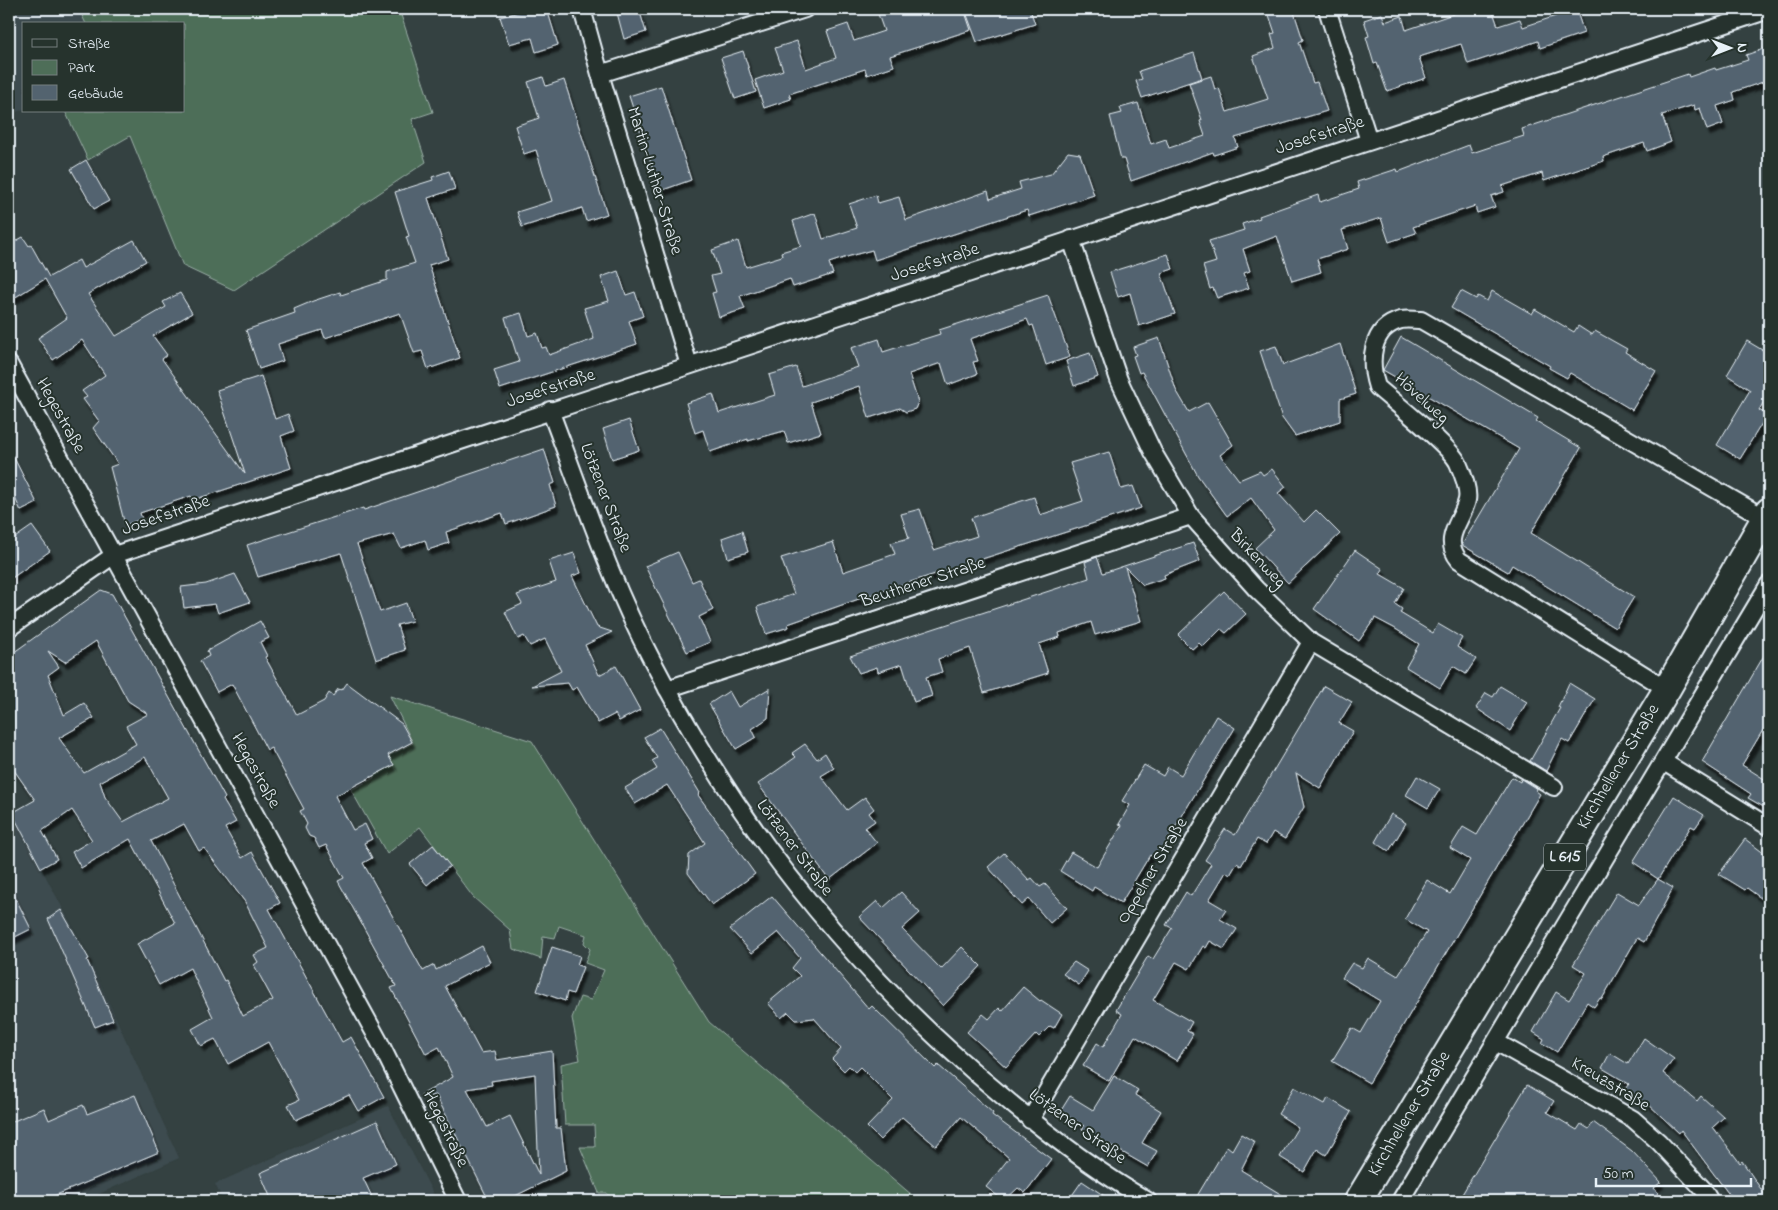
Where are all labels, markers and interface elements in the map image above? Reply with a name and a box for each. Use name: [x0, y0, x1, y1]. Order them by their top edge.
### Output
legend: [22, 22, 185, 112]
north arrow: [1706, 22, 1756, 72]
text: Straße: [68, 33, 110, 55]
text: N: [1731, 43, 1752, 53]
text: Park: [68, 57, 96, 79]
text: Gebäude: [68, 83, 124, 105]
street label: Martin-Luther-Straße: [619, 104, 689, 259]
street label: Josefstraße: [1272, 109, 1369, 163]
street label: Josefstraße: [887, 236, 984, 290]
street label: Josefstraße: [503, 362, 600, 416]
street label: Hövelweg: [1387, 367, 1454, 432]
street label: Hegestraße: [28, 374, 92, 460]
street label: Lötzener Straße: [572, 440, 638, 557]
street label: Josefstraße: [118, 488, 214, 543]
street label: Birkenweg: [1221, 522, 1292, 596]
street label: Beuthener Straße: [856, 550, 990, 616]
street label: Kirchhellener Straße: [1571, 699, 1667, 835]
street label: Hegestraße: [223, 729, 287, 815]
street label: Lötzener Straße: [749, 794, 840, 903]
street label: Oppelner Straße: [1111, 812, 1195, 929]
road number: L 615: [1544, 844, 1586, 870]
street label: Kirchhellener Straße: [1362, 1046, 1458, 1182]
street label: Kreuzstraße: [1566, 1051, 1655, 1119]
street label: Lötzener Straße: [1023, 1083, 1132, 1172]
street label: Hegestraße: [414, 1086, 475, 1173]
scale bar: [1596, 1155, 1750, 1187]
text: 50 m: [1603, 1163, 1634, 1185]

